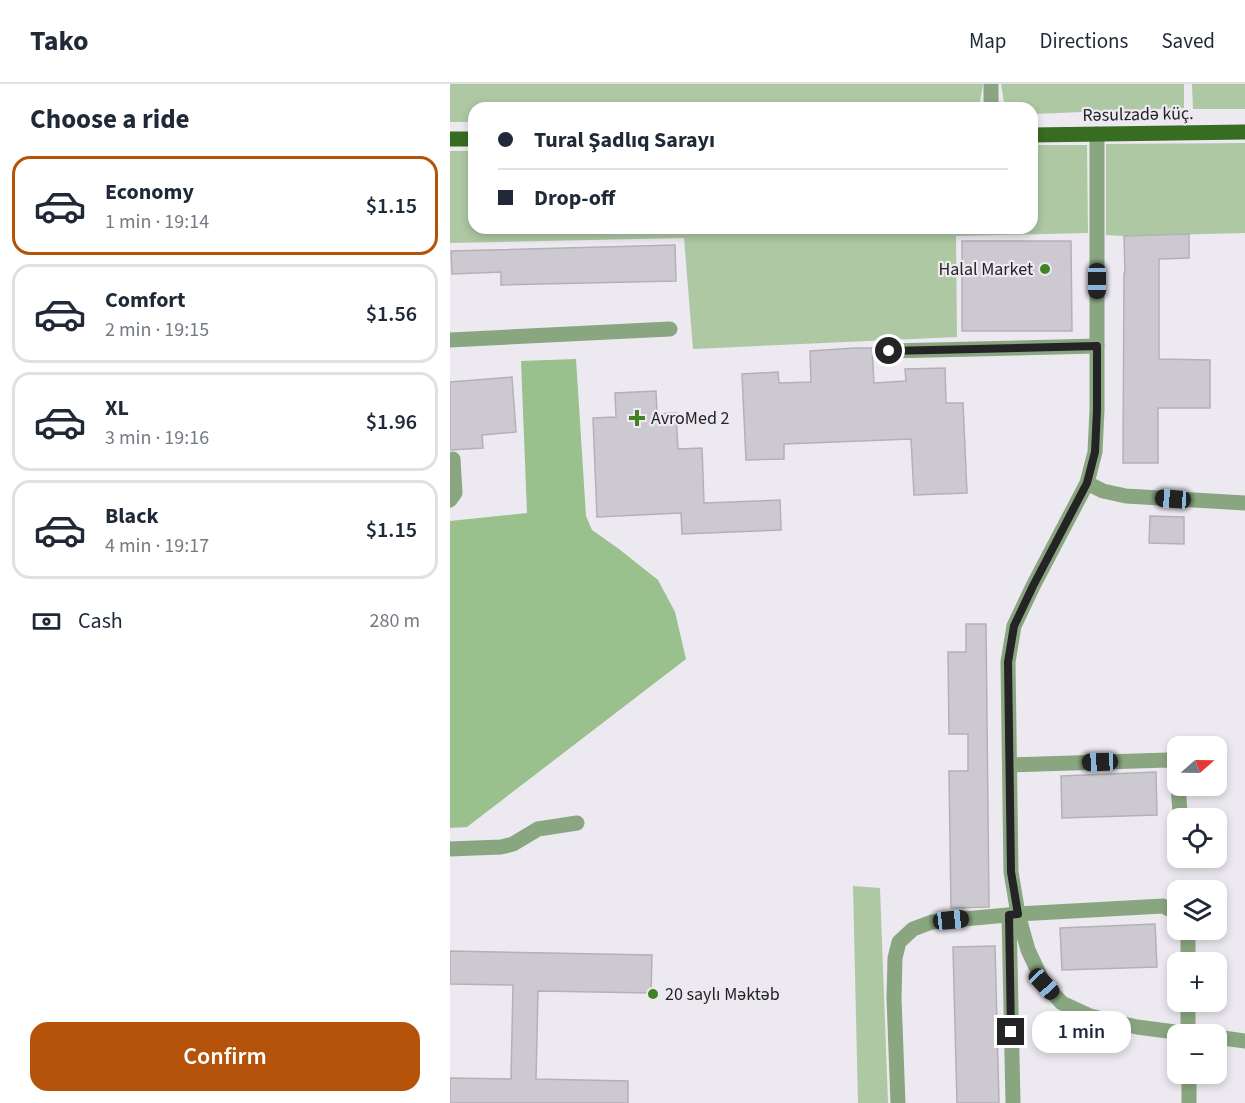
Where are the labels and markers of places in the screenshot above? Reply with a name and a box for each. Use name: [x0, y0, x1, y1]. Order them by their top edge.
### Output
place label: Halal Market: [939, 257, 1033, 282]
marker: Halal Market: [1038, 262, 1052, 276]
place label: AvroMed 2: [651, 406, 729, 431]
marker: AvroMed 2: [628, 409, 646, 427]
place label: 20 saylı Məktəb: [665, 982, 780, 1007]
marker: 20 saylı Məktəb: [646, 987, 660, 1001]

